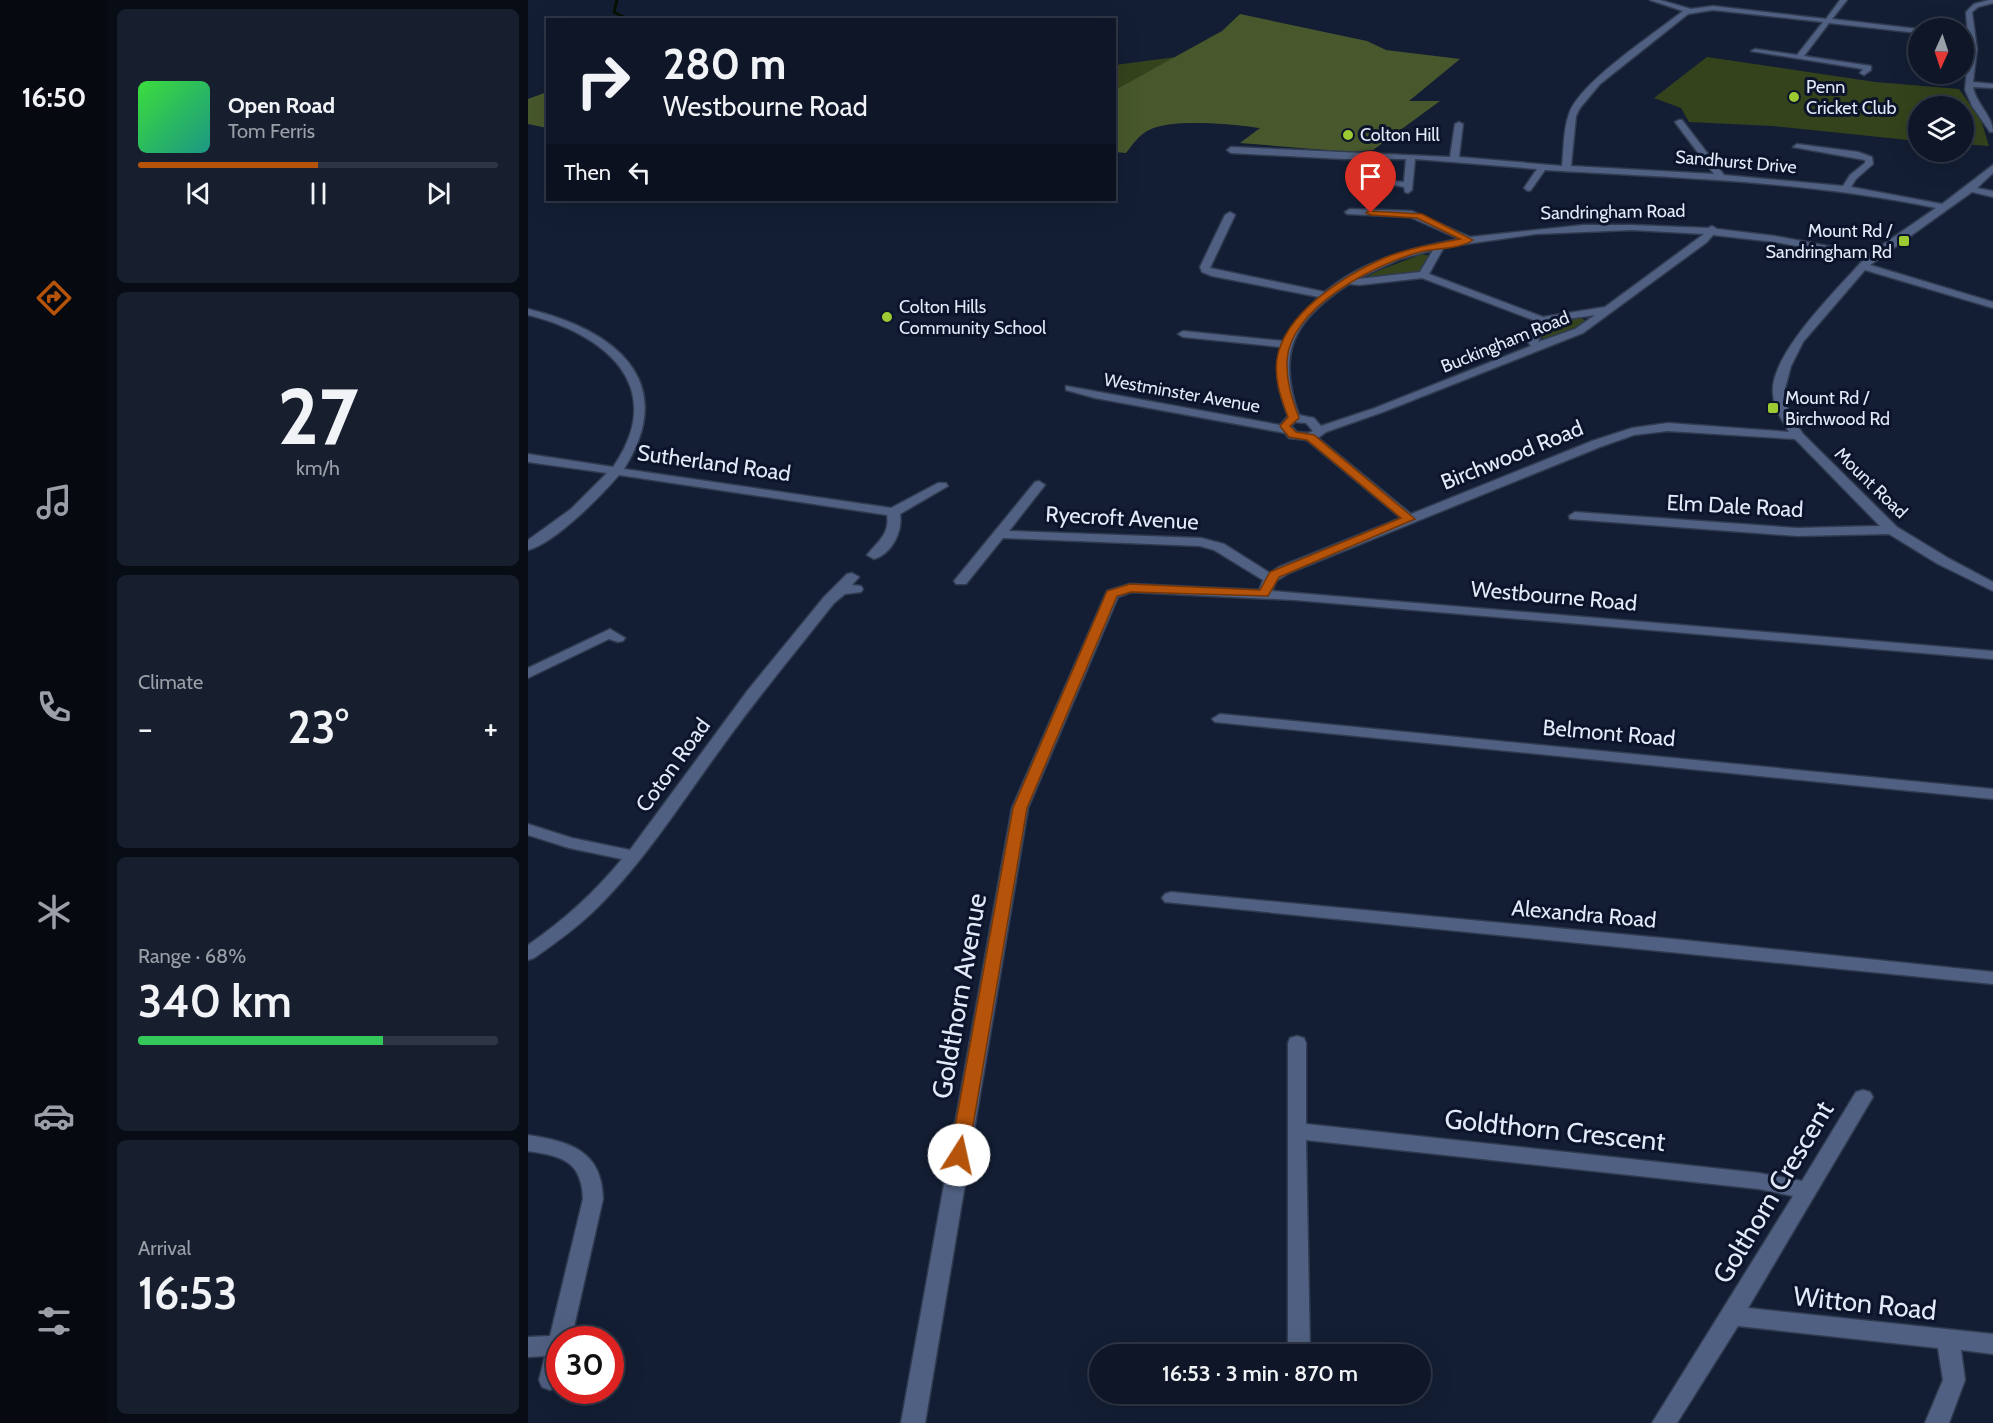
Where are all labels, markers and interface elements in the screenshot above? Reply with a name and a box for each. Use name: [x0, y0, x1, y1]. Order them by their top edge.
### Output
north arrow: [1908, 18, 1974, 84]
map controls: [1908, 18, 1974, 162]
text: 280 m: [663, 38, 786, 90]
icon: right: [564, 42, 642, 120]
place label: Penn Cricket Club: [1806, 76, 1896, 119]
text: 16:50: [22, 81, 86, 114]
text: Westbourne Road: [663, 90, 868, 123]
marker: Penn Cricket Club: [1787, 90, 1801, 104]
text: Open Road: [228, 92, 335, 119]
button: layers: [1908, 96, 1974, 162]
text: Tom Ferris: [228, 119, 315, 143]
place label: Colton Hill: [1360, 124, 1441, 146]
marker: Colton Hill: [1341, 128, 1355, 142]
street label: Sandhurst Drive: [1674, 146, 1798, 178]
pin: [1345, 151, 1396, 213]
icon: left: [623, 156, 656, 189]
text: Then: [564, 159, 611, 186]
icon: arrive: [1354, 160, 1387, 193]
icon: previous: [182, 177, 215, 210]
icon: pause: [302, 177, 335, 210]
icon: next: [422, 177, 455, 210]
street label: Sandringham Road: [1540, 200, 1686, 224]
place label: Mount Rd / Sandringham Rd: [1766, 220, 1893, 263]
marker: Mount Rd / Sandringham Rd: [1897, 234, 1911, 248]
icon: directions: [33, 277, 75, 319]
place label: Colton Hills Community School: [899, 296, 1047, 339]
street label: Buckingham Road: [1438, 306, 1572, 378]
marker: Colton Hills Community School: [880, 310, 894, 324]
street label: Westminster Avenue: [1102, 368, 1262, 418]
text: 27: [277, 369, 359, 464]
place label: Mount Rd / Birchwood Rd: [1785, 387, 1890, 430]
marker: Mount Rd / Birchwood Rd: [1766, 401, 1780, 415]
street label: Birchwood Road: [1437, 414, 1587, 496]
street label: Sutherland Road: [636, 439, 792, 487]
street label: Mount Road: [1830, 443, 1912, 523]
text: km/h: [296, 456, 340, 480]
icon: music: [33, 481, 75, 523]
street label: Elm Dale Road: [1666, 489, 1804, 523]
street label: Ryecroft Avenue: [1045, 501, 1199, 535]
street label: Westbourne Road: [1470, 575, 1638, 617]
text: Climate: [138, 670, 203, 694]
icon: phone: [33, 686, 75, 728]
text: 23°: [287, 700, 349, 754]
text: −: [138, 708, 153, 748]
text: +: [483, 708, 498, 748]
street label: Coton Road: [630, 713, 716, 817]
street label: Belmont Road: [1541, 714, 1677, 752]
icon: climate: [33, 891, 75, 933]
street label: Goldthorn Avenue: [925, 891, 993, 1101]
street label: Alexandra Road: [1511, 894, 1657, 934]
text: Range · 68%: [138, 944, 246, 968]
text: 340 km: [138, 974, 292, 1028]
icon: car: [33, 1095, 75, 1137]
street label: Golthorn Crescent: [1706, 1095, 1840, 1289]
street label: Goldthorn Crescent: [1443, 1102, 1667, 1158]
position arrow: [927, 1123, 991, 1187]
text: Arrival: [138, 1236, 191, 1260]
text: 16:53: [138, 1266, 238, 1320]
street label: Witton Road: [1792, 1279, 1938, 1327]
icon: filters: [33, 1300, 75, 1342]
speed limit sign: 30: [546, 1326, 624, 1404]
text: 16:53 · 3 min · 870 m: [1162, 1360, 1358, 1387]

